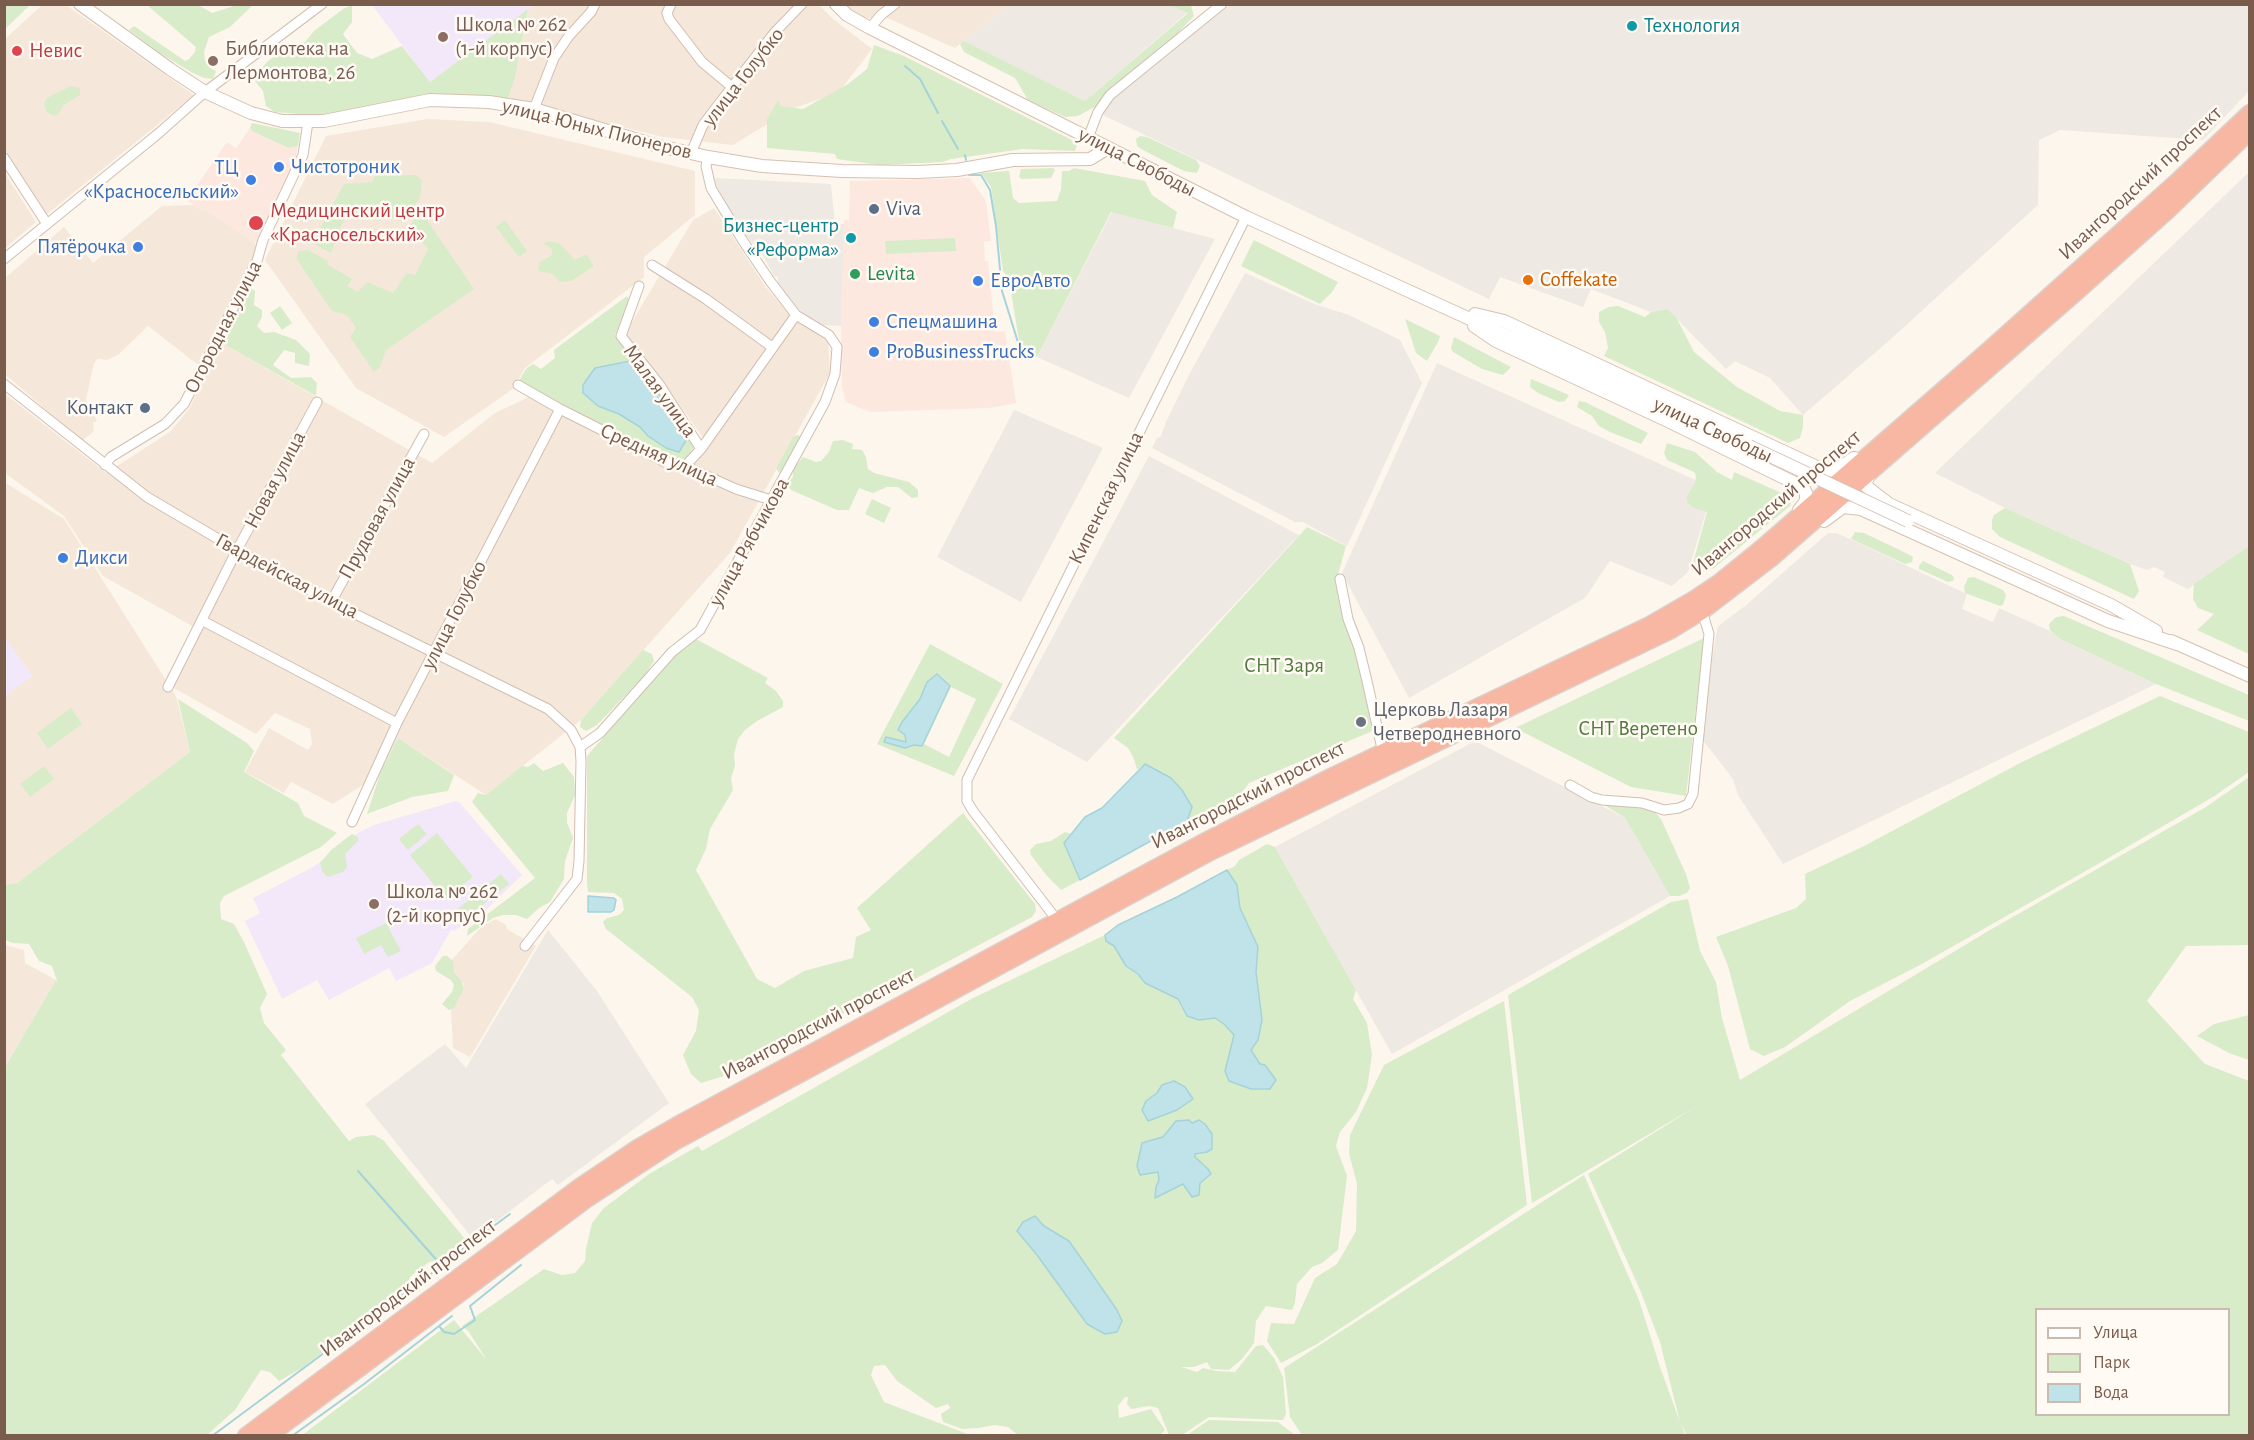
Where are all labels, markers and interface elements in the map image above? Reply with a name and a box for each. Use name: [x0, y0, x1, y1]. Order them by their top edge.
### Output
place label: Школа № 262 (1-й корпус): [455, 12, 567, 62]
place label: Технология: [1644, 13, 1740, 39]
marker: Технология: [1625, 19, 1639, 33]
street label: улица Голубко: [697, 23, 789, 131]
marker: Школа № 262 (1-й корпус): [436, 30, 450, 44]
place label: Библиотека на Лермонтова, 26: [225, 36, 355, 86]
place label: Невис: [29, 38, 82, 64]
marker: Невис: [10, 44, 24, 58]
marker: Библиотека на Лермонтова, 26: [206, 54, 220, 68]
street label: улица Юных Пионеров: [500, 93, 694, 165]
street label: Ивангородский проспект: [2053, 101, 2227, 265]
street label: улица Свободы: [1074, 122, 1200, 202]
place label: Чистотроник: [291, 154, 400, 180]
place label: ТЦ «Красносельский»: [84, 155, 239, 205]
marker: Чистотроник: [272, 160, 286, 174]
marker: ТЦ «Красносельский»: [244, 173, 258, 187]
place label: Viva: [886, 196, 921, 222]
place label: Медицинский центр «Красносельский»: [270, 198, 445, 248]
marker: Viva: [867, 202, 881, 216]
place label: Бизнес-центр «Реформа»: [722, 213, 839, 263]
marker: Медицинский центр «Красносельский»: [247, 214, 265, 232]
marker: Бизнес-центр «Реформа»: [844, 231, 858, 245]
place label: Пятёрочка: [37, 234, 126, 260]
marker: Пятёрочка: [131, 240, 145, 254]
street label: Огородная улица: [179, 256, 267, 398]
place label: Levita: [867, 261, 915, 287]
marker: Levita: [848, 267, 862, 281]
place label: Coffekate: [1540, 267, 1617, 293]
place label: ЕвроАвто: [990, 268, 1070, 294]
marker: Coffekate: [1521, 273, 1535, 287]
marker: ЕвроАвто: [971, 274, 985, 288]
place label: Спецмашина: [886, 309, 998, 335]
marker: Спецмашина: [867, 315, 881, 329]
street label: Малая улица: [618, 339, 702, 443]
place label: ProBusinessTrucks: [886, 339, 1035, 365]
marker: ProBusinessTrucks: [867, 345, 881, 359]
street label: улица Свободы: [1649, 391, 1777, 469]
place label: Контакт: [66, 395, 133, 421]
marker: Контакт: [138, 401, 152, 415]
street label: Средняя улица: [596, 418, 722, 492]
street label: Ивангородский проспект: [1686, 424, 1866, 582]
street label: Новая улица: [239, 427, 311, 533]
street label: Кипенская улица: [1063, 427, 1149, 569]
street label: Прудовая улица: [333, 453, 421, 583]
street label: улица Рябчикова: [703, 473, 795, 611]
street label: Гвардейская улица: [211, 528, 363, 624]
place label: Дикси: [75, 545, 128, 571]
marker: Дикси: [56, 551, 70, 565]
street label: улица Голубко: [416, 556, 492, 674]
park label: СНТ Заря: [1244, 653, 1324, 679]
place label: Церковь Лазаря Четверодневного: [1373, 697, 1521, 747]
marker: Церковь Лазаря Четверодневного: [1354, 715, 1368, 729]
park label: СНТ Веретено: [1578, 716, 1698, 742]
street label: Ивангородский проспект: [1147, 735, 1349, 855]
place label: Школа № 262 (2-й корпус): [386, 879, 498, 929]
marker: Школа № 262 (2-й корпус): [367, 897, 381, 911]
street label: Ивангородский проспект: [717, 963, 919, 1085]
street label: Ивангородский проспект: [315, 1213, 501, 1363]
legend: [2035, 1308, 2230, 1416]
text: Улица: [2093, 1324, 2138, 1342]
text: Парк: [2093, 1354, 2130, 1372]
text: Вода: [2093, 1384, 2129, 1402]

